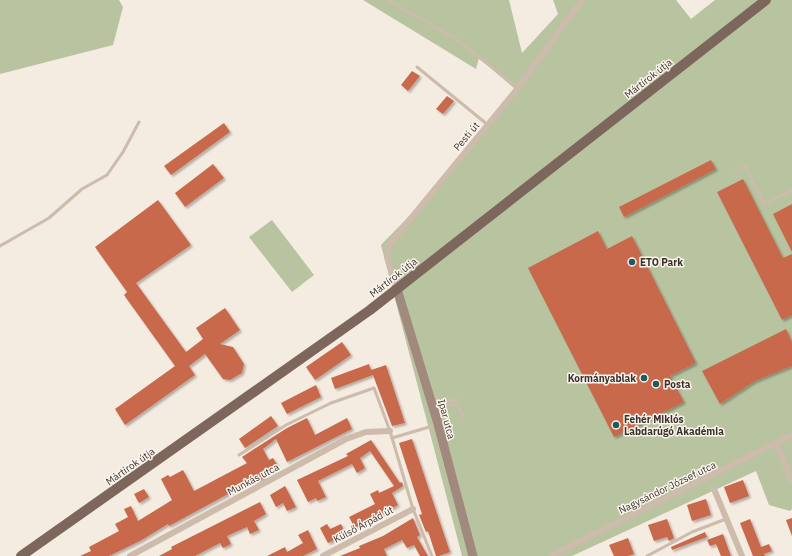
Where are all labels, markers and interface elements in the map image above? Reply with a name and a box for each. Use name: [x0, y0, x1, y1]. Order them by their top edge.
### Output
street label: Mártírok útja: [622, 55, 675, 101]
street label: Pesti út: [451, 119, 483, 153]
street label: Mártírok útja: [367, 254, 420, 300]
place label: ETO Park: [640, 256, 683, 269]
marker: ETO Park: [627, 257, 637, 267]
place label: Kormányablak: [568, 372, 636, 385]
marker: Kormányablak: [639, 373, 649, 383]
place label: Posta: [664, 378, 691, 391]
marker: Posta: [651, 379, 661, 389]
street label: Ipar utca: [435, 398, 458, 441]
place label: Fehér Miklós Labdarúgó Akadémia: [624, 413, 724, 438]
marker: Fehér Miklós Labdarúgó Akadémia: [611, 420, 621, 430]
street label: Mártírok útja: [103, 444, 158, 488]
street label: Nagysándor József utca: [616, 458, 719, 517]
street label: Munkás utca: [225, 460, 282, 499]
street label: Külső Árpád út: [331, 503, 396, 546]

